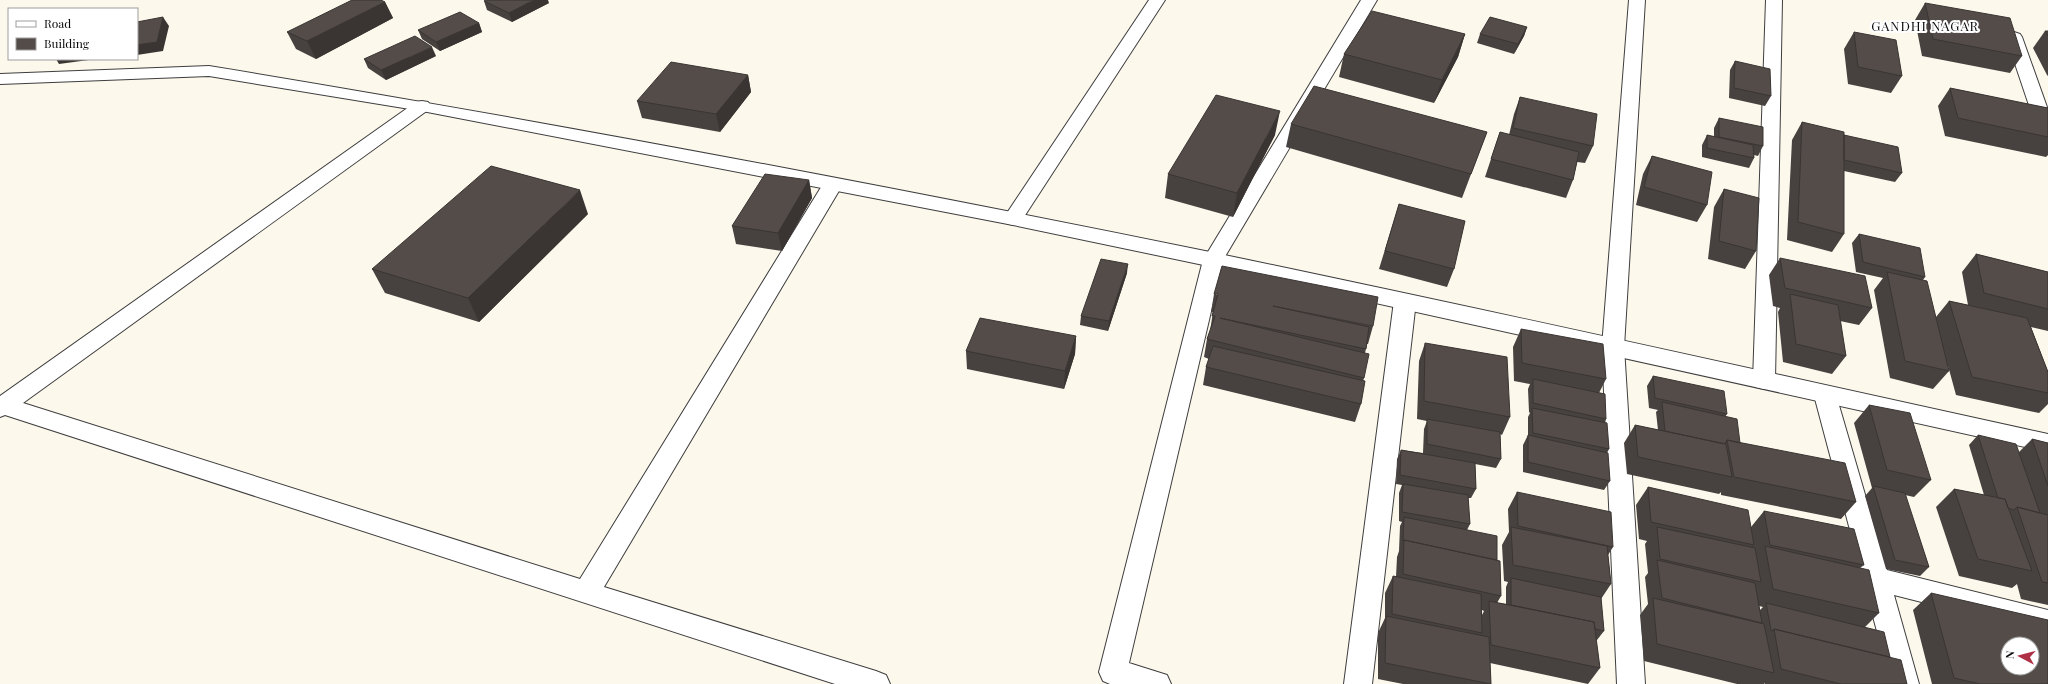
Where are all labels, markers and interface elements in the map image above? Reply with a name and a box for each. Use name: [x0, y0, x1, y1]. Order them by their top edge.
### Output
legend: [8, 8, 138, 60]
text: Road: [44, 15, 71, 31]
district label: GANDHI NAGAR: [1871, 17, 1979, 34]
text: Building: [44, 35, 90, 51]
north arrow: [2000, 636, 2040, 676]
text: N: [2002, 650, 2018, 660]

